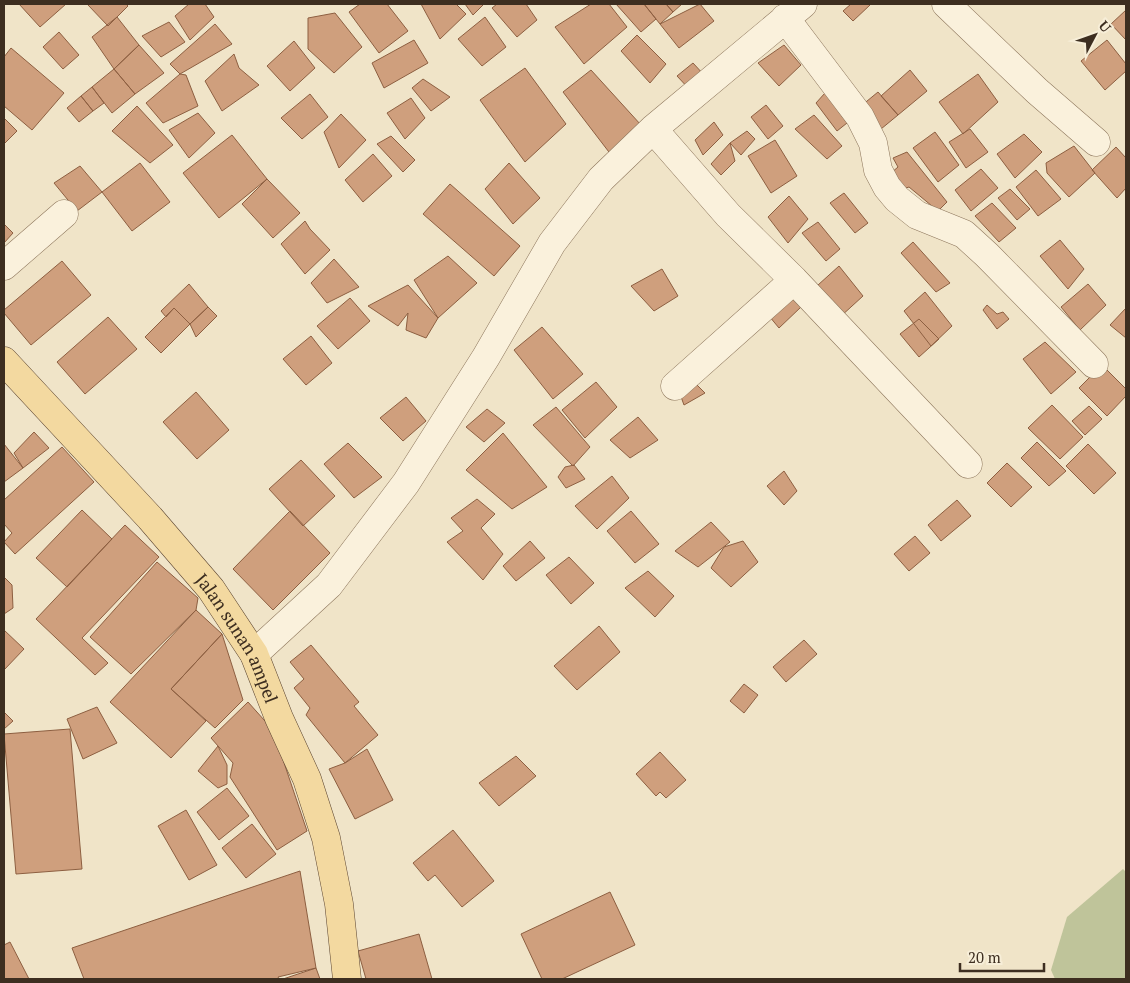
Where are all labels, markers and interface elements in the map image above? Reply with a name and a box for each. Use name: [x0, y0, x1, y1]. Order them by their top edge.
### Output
north arrow: [1070, 10, 1120, 60]
text: U: [1095, 16, 1116, 36]
street label: Jalan sunan ampel: [190, 568, 284, 706]
scale bar: [960, 940, 1044, 972]
text: 20 m: [968, 947, 1001, 967]

